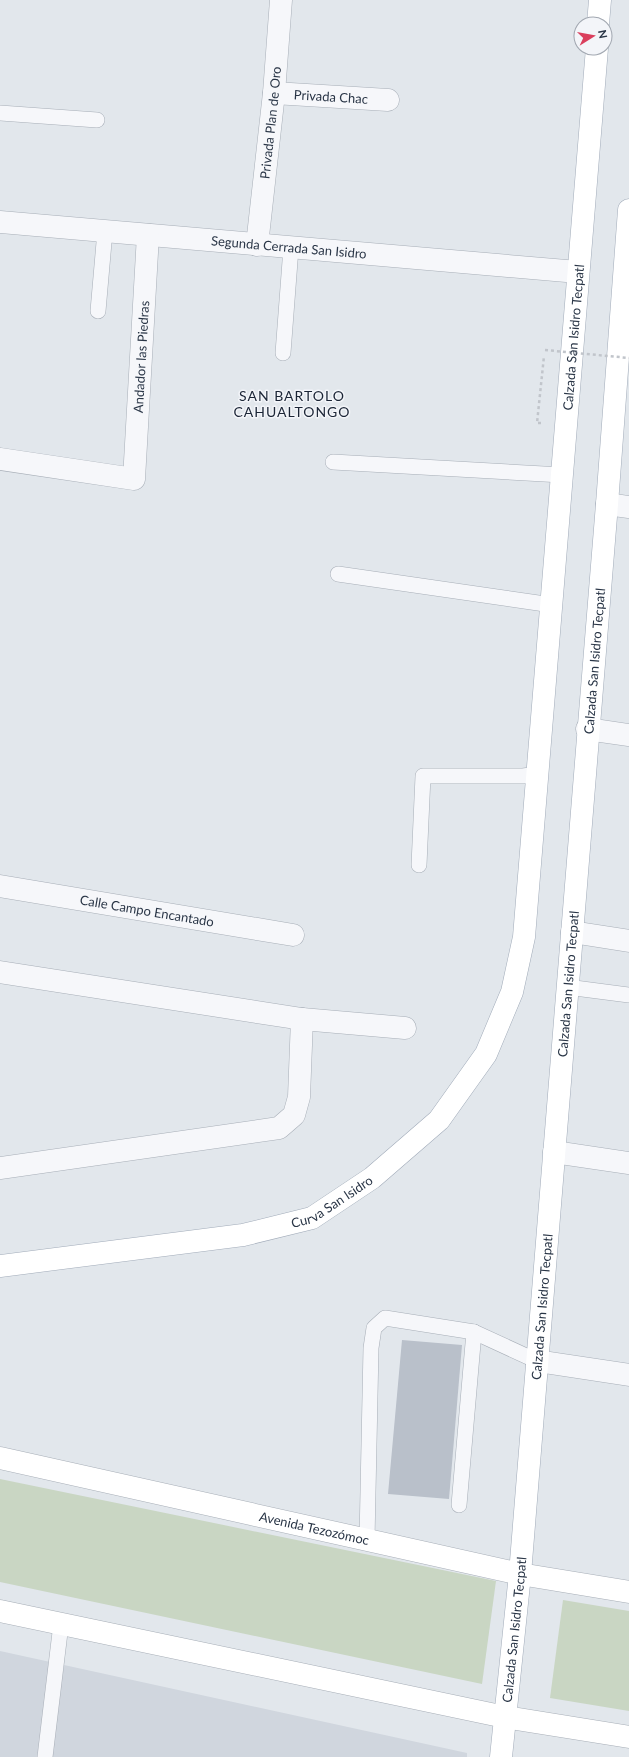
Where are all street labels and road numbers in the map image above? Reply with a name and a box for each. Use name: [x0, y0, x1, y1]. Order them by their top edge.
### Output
street label: Privada Plan de Oro: [256, 66, 284, 180]
street label: Privada Chac: [293, 86, 368, 107]
street label: Segunda Cerrada San Isidro: [211, 232, 367, 262]
street label: Calzada San Isidro Tecpatl: [559, 264, 587, 411]
street label: Andador las Piedras: [130, 300, 152, 413]
street label: Calzada San Isidro Tecpatl: [580, 587, 608, 735]
street label: Calle Campo Encantado: [79, 892, 215, 930]
street label: Calzada San Isidro Tecpatl: [554, 910, 582, 1058]
street label: Curva San Isidro: [290, 1172, 376, 1231]
street label: Calzada San Isidro Tecpatl: [528, 1233, 556, 1381]
street label: Avenida Tezozómoc: [258, 1508, 371, 1548]
street label: Calzada San Isidro Tecpatl: [499, 1556, 529, 1703]

